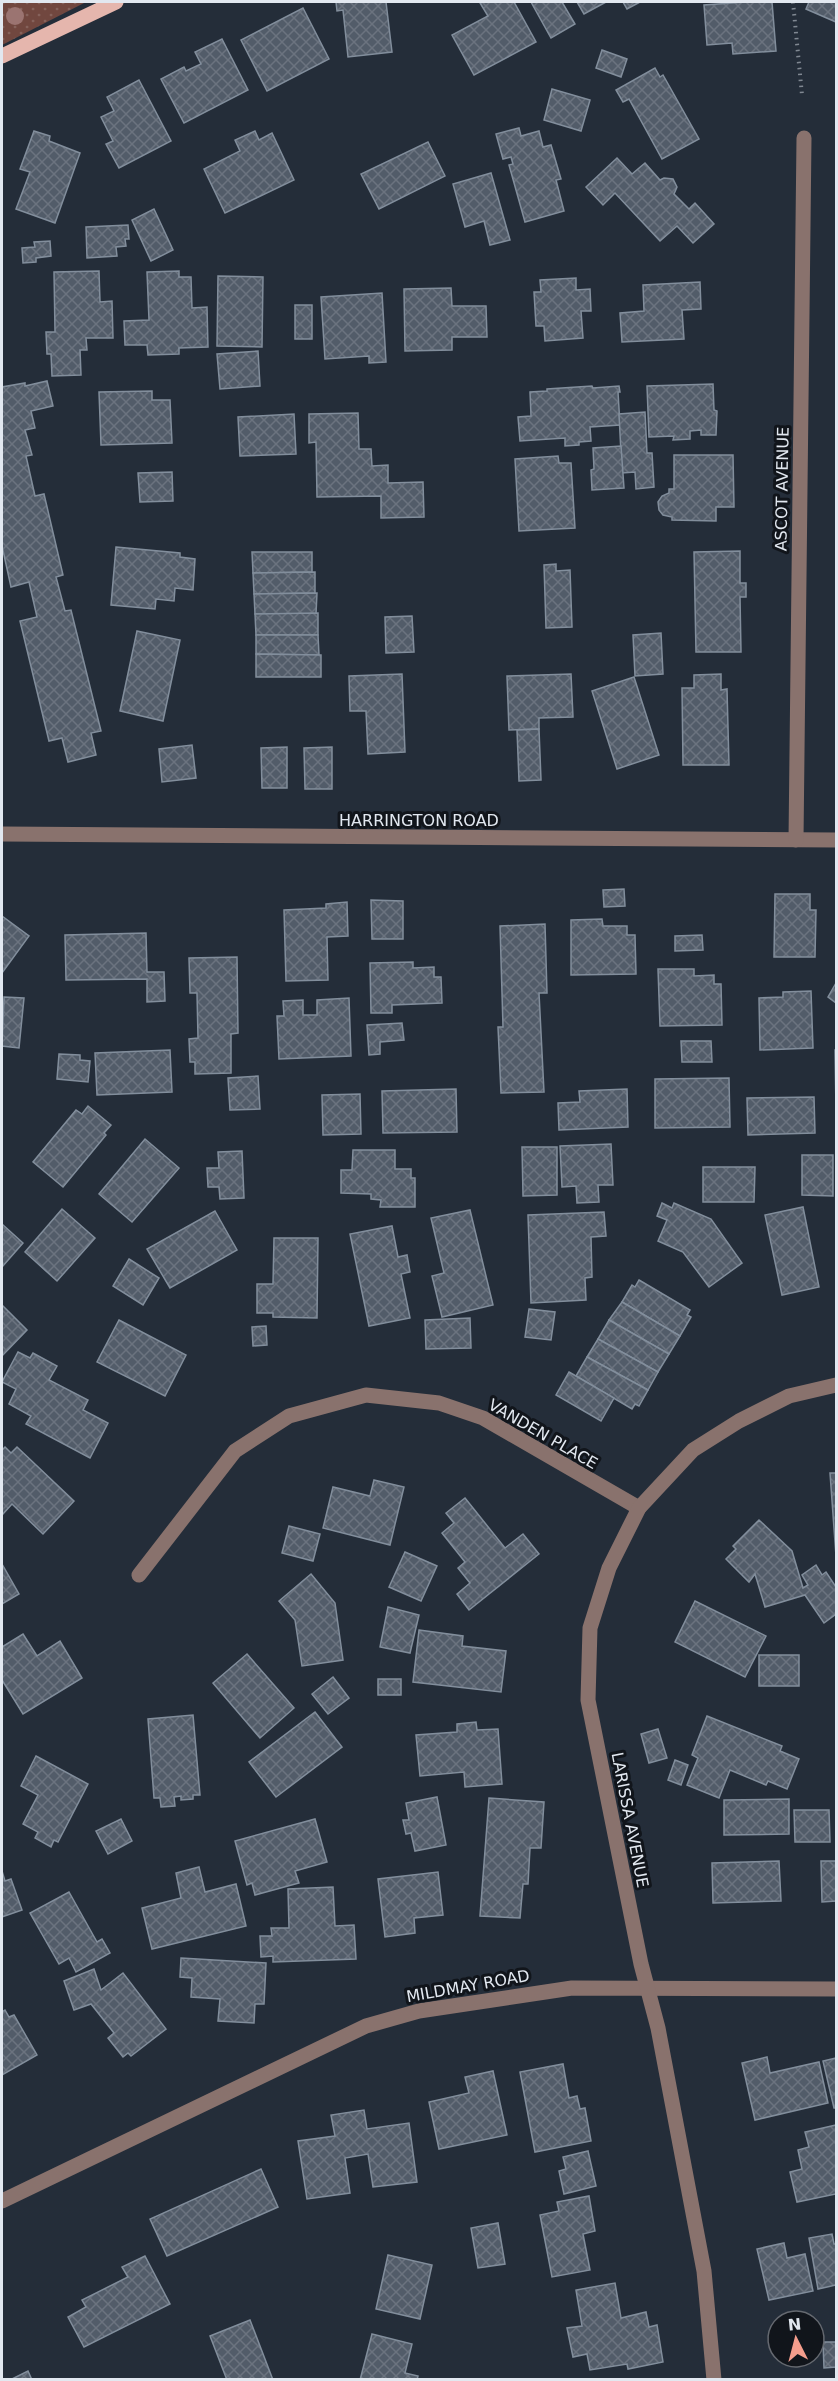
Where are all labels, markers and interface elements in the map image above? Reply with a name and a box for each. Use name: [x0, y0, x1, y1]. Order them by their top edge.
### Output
street label: ASCOT AVENUE: [771, 427, 793, 551]
street label: HARRINGTON ROAD: [339, 811, 499, 830]
street label: VANDEN PLACE: [485, 1395, 601, 1473]
street label: LARISSA AVENUE: [608, 1751, 652, 1889]
street label: MILDMAY ROAD: [405, 1966, 531, 2006]
north arrow: [766, 2309, 826, 2369]
text: N: [787, 2314, 802, 2335]

